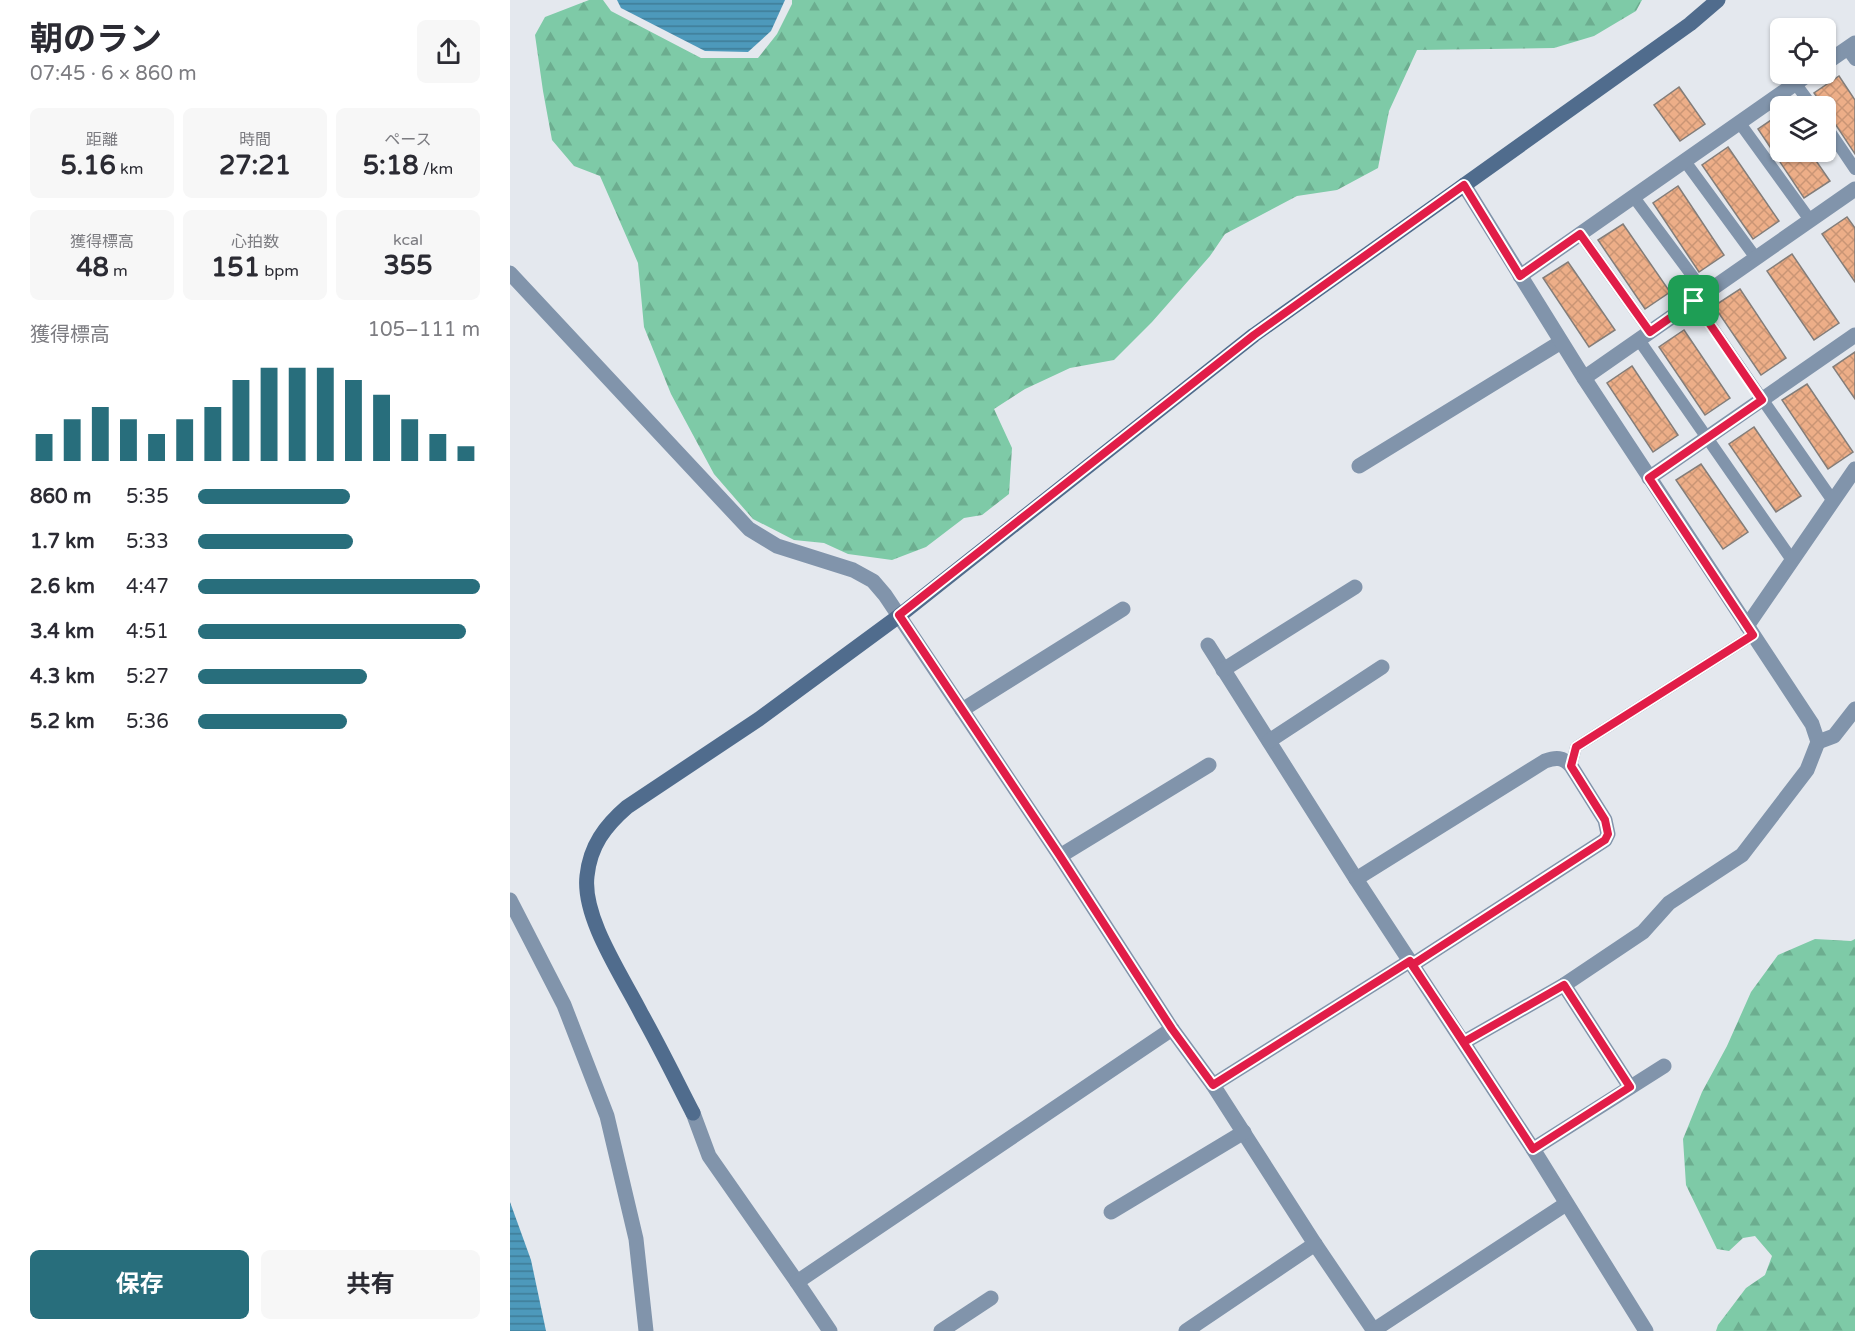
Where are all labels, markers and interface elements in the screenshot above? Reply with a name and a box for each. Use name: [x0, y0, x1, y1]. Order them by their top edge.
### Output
map controls: [1770, 18, 1836, 162]
button: locate: [1770, 18, 1836, 84]
text: 朝のラン: [30, 20, 162, 59]
button: share: [417, 20, 480, 83]
text: 07:45 · 6 × 860 m: [30, 62, 197, 86]
button: layers: [1770, 96, 1836, 162]
text: 距離: [86, 130, 118, 150]
text: 時間: [239, 130, 271, 150]
text: ペース: [384, 130, 432, 150]
text: 5.16: [60, 150, 116, 181]
text: 27:21: [219, 150, 291, 181]
text: 5:18: [363, 150, 419, 181]
text: km: [116, 159, 144, 179]
text: /km: [419, 159, 453, 179]
text: kcal: [393, 230, 423, 250]
text: 獲得標高: [70, 232, 134, 252]
text: 心拍数: [231, 232, 279, 252]
text: 355: [384, 250, 432, 281]
text: 48: [76, 252, 109, 283]
text: 151: [211, 252, 260, 283]
text: m: [109, 261, 128, 281]
text: bpm: [260, 261, 299, 281]
pin: [1668, 275, 1719, 326]
icon: arrive: [1677, 284, 1710, 317]
text: 105–111 m: [367, 318, 480, 342]
text: 獲得標高: [30, 323, 110, 347]
text: 860 m: [30, 485, 91, 509]
text: 5:35: [126, 485, 169, 509]
text: 1.7 km: [30, 530, 95, 554]
text: 5:33: [126, 530, 169, 554]
text: 2.6 km: [30, 575, 95, 599]
text: 4:47: [126, 575, 169, 599]
text: 3.4 km: [30, 620, 94, 644]
text: 4:51: [126, 620, 169, 644]
text: 4.3 km: [30, 665, 95, 689]
text: 5:27: [126, 665, 169, 689]
text: 5.2 km: [30, 710, 95, 734]
text: 5:36: [126, 710, 169, 734]
button: 保存: [30, 1250, 249, 1319]
button: 共有: [261, 1250, 480, 1319]

